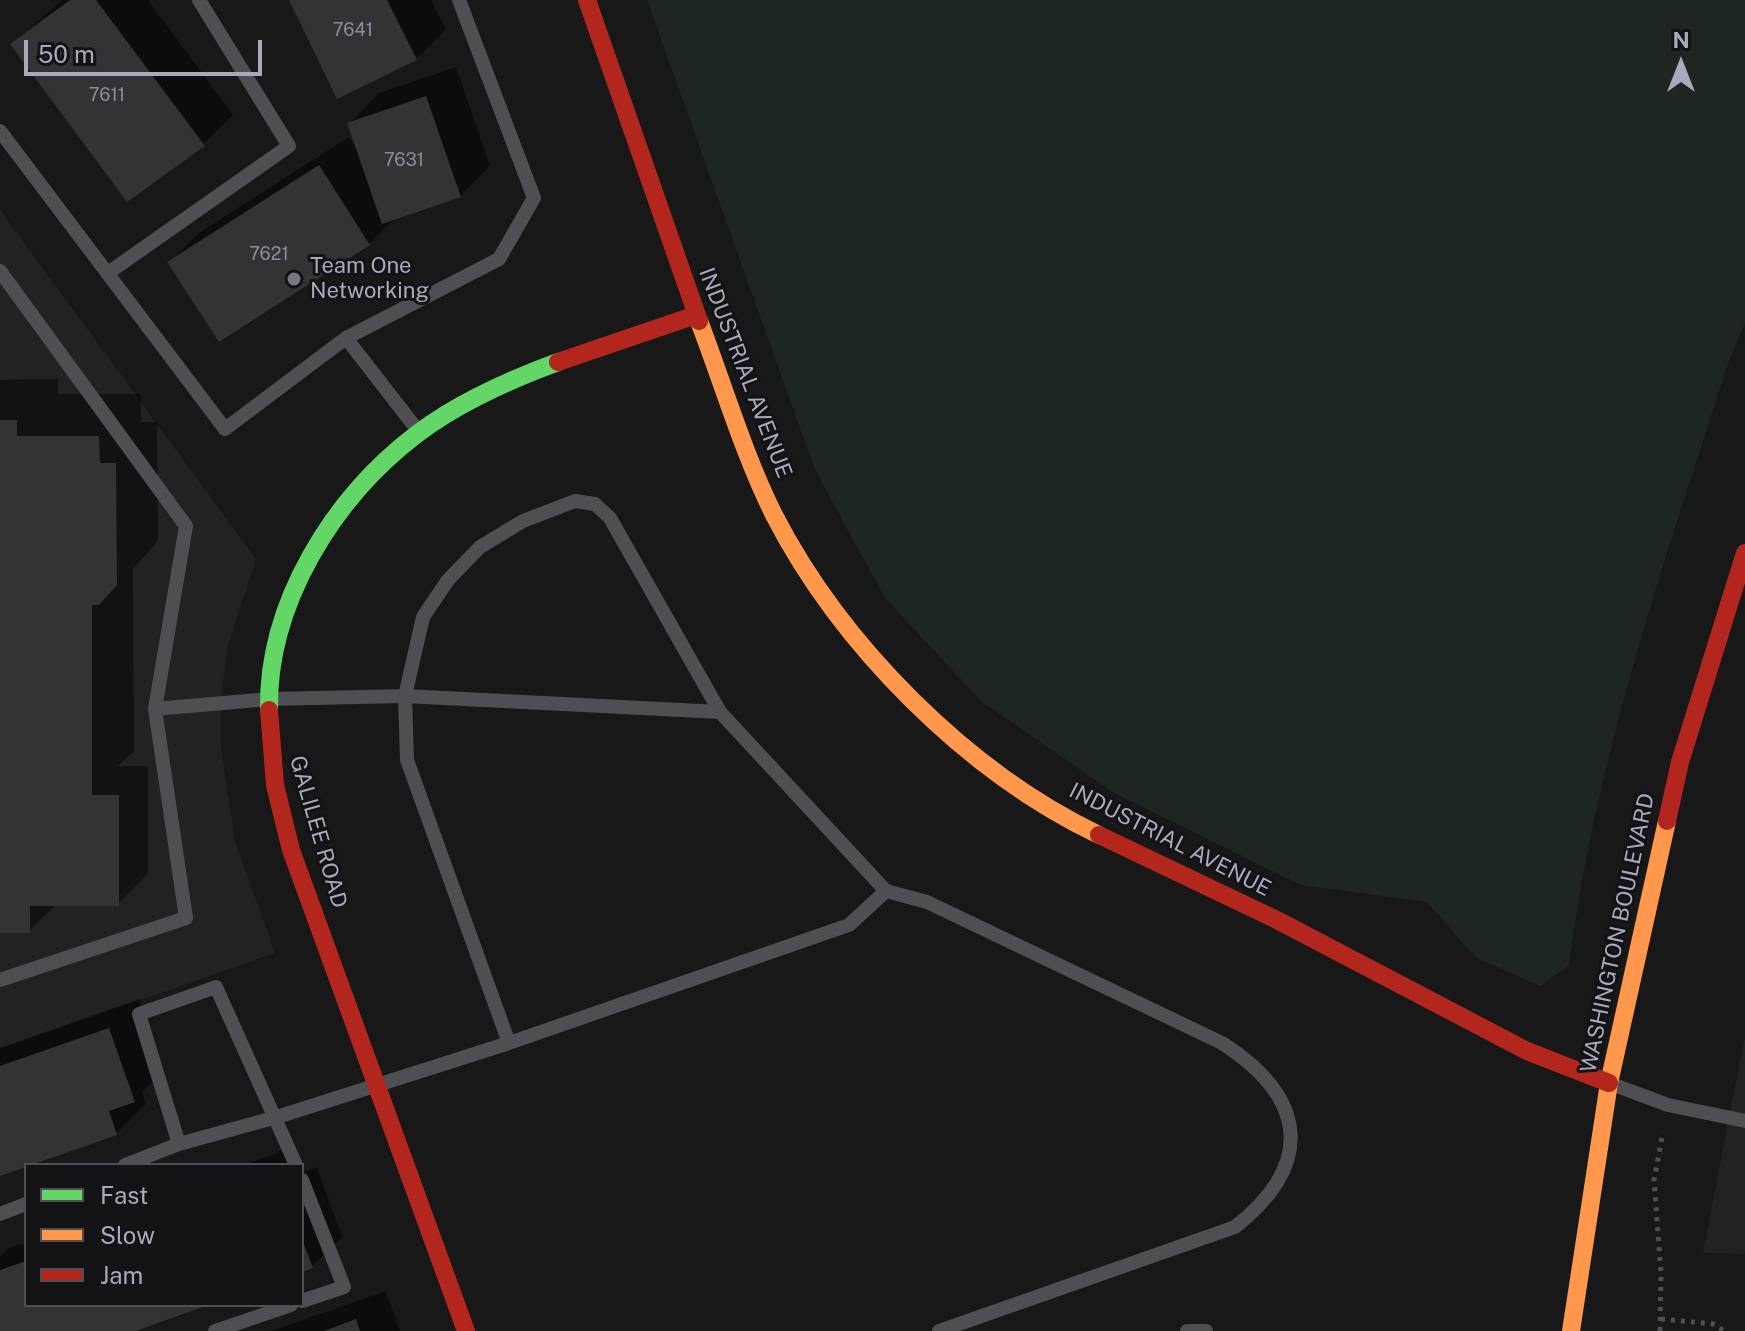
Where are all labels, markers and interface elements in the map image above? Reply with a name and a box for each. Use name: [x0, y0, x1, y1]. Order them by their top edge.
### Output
house number: 7641: [333, 19, 373, 41]
scale bar: [28, 24, 266, 74]
north arrow: [1641, 24, 1721, 104]
text: N: [1672, 27, 1690, 53]
text: 50 m: [38, 40, 95, 68]
house number: 7611: [89, 84, 125, 106]
house number: 7631: [384, 149, 424, 171]
house number: 7621: [249, 243, 289, 265]
place label: Team One Networking: [310, 253, 429, 304]
street label: INDUSTRIAL AVENUE: [693, 264, 797, 482]
marker: Team One Networking: [285, 270, 303, 288]
street label: GALILEE ROAD: [284, 753, 352, 911]
street label: INDUSTRIAL AVENUE: [1065, 778, 1275, 902]
street label: WASHINGTON BOULEVARD: [1575, 791, 1661, 1075]
legend: [24, 1163, 304, 1307]
text: Fast: [100, 1181, 148, 1209]
text: Slow: [100, 1221, 155, 1249]
text: Jam: [100, 1261, 143, 1289]

